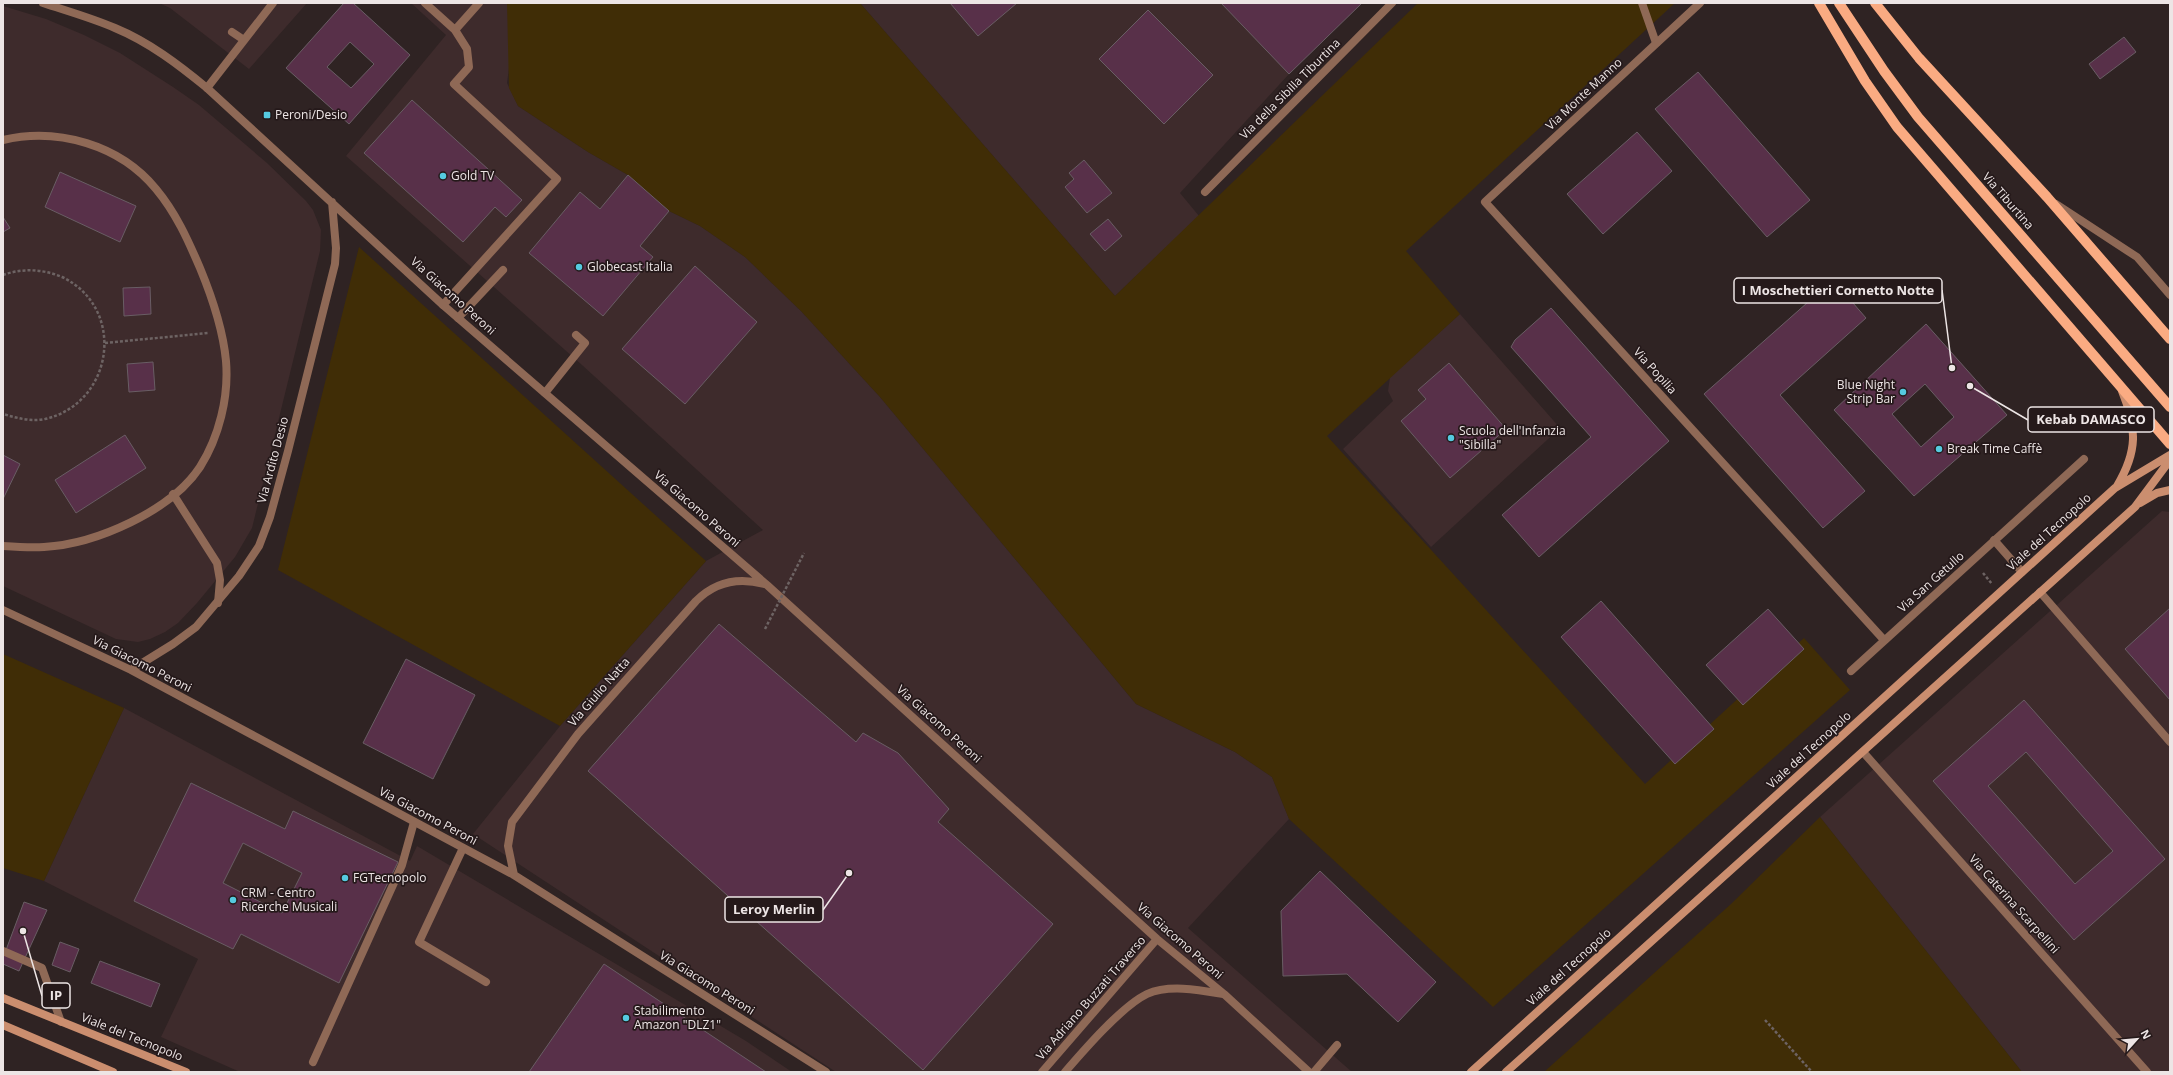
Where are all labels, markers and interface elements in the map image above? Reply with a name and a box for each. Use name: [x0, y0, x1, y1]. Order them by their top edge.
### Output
street label: Via della Sibilla Tiburtina: [1235, 34, 1344, 143]
street label: Via Monte Manno: [1542, 54, 1626, 134]
place label: Peroni/Desio: [275, 106, 347, 123]
marker: Peroni/Desio: [262, 110, 272, 120]
place label: Gold TV: [451, 167, 495, 184]
street label: Via Tiburtina: [1979, 168, 2038, 233]
marker: Gold TV: [438, 171, 448, 181]
street label: Via Giacomo Peroni: [407, 253, 500, 339]
place label: Globecast Italia: [587, 258, 673, 275]
marker: Globecast Italia: [574, 262, 584, 272]
callout: I Moschettieri Cornetto Notte: [1734, 278, 1942, 303]
text: I Moschettieri Cornetto Notte: [1742, 281, 1934, 299]
street label: Via Popilia: [1630, 344, 1681, 398]
place label: Blue Night Strip Bar: [1837, 376, 1895, 407]
marker: Blue Night Strip Bar: [1898, 387, 1908, 397]
callout: Kebab DAMASCO: [2028, 407, 2154, 432]
text: Kebab DAMASCO: [2036, 410, 2146, 428]
street label: Via Ardito Desio: [253, 415, 292, 505]
place label: Scuola dell'Infanzia "Sibilla": [1459, 422, 1566, 453]
marker: Scuola dell'Infanzia "Sibilla": [1446, 433, 1456, 443]
place label: Break Time Caffè: [1947, 440, 2042, 457]
marker: Break Time Caffè: [1934, 444, 1944, 454]
street label: Via Giacomo Peroni: [651, 466, 744, 551]
street label: Viale del Tecnopolo: [2003, 489, 2095, 574]
street label: Via San Getullo: [1894, 547, 1968, 616]
street label: Via Giacomo Peroni: [90, 631, 195, 696]
street label: Via Giulio Natta: [564, 653, 633, 730]
street label: Via Giacomo Peroni: [893, 681, 986, 767]
street label: Viale del Tecnopolo: [1763, 707, 1855, 792]
street label: Via Giacomo Peroni: [376, 782, 480, 849]
street label: Via Caterina Scarpellini: [1965, 851, 2063, 957]
place label: FGTecnopolo: [353, 869, 426, 886]
marker: FGTecnopolo: [340, 873, 350, 883]
place label: CRM - Centro Ricerche Musicali: [241, 884, 337, 915]
marker: CRM - Centro Ricerche Musicali: [228, 895, 238, 905]
callout: Leroy Merlin: [725, 897, 823, 922]
street label: Via Giacomo Peroni: [1134, 898, 1227, 983]
text: Leroy Merlin: [733, 900, 815, 918]
street label: Viale del Tecnopolo: [1523, 924, 1615, 1009]
street label: Via Adriano Buzzati Traverso: [1032, 932, 1149, 1063]
street label: Via Giacomo Peroni: [656, 946, 758, 1019]
callout: IP: [42, 983, 70, 1008]
text: IP: [50, 986, 62, 1004]
place label: Stabilimento Amazon "DLZ1": [634, 1002, 721, 1033]
street label: Viale del Tecnopolo: [79, 1008, 186, 1065]
marker: Stabilimento Amazon "DLZ1": [621, 1013, 631, 1023]
north arrow: [2117, 1019, 2157, 1059]
text: N: [2138, 1027, 2155, 1042]

